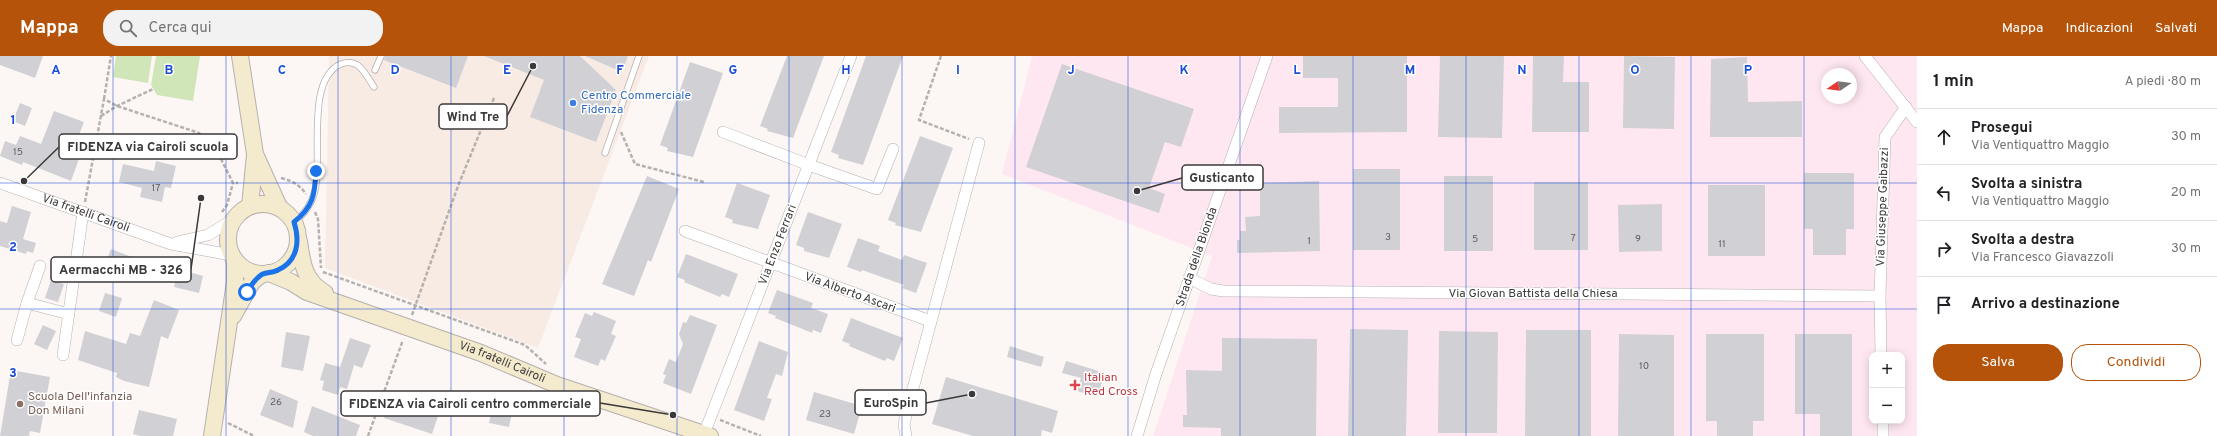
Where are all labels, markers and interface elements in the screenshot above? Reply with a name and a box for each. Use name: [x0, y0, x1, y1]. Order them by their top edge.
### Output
search box: [103, 10, 383, 46]
text: Mappa: [20, 16, 79, 40]
icon: search: [117, 17, 139, 39]
text: Cerca qui: [149, 19, 212, 38]
text: Mappa: [2002, 20, 2043, 37]
text: Indicazioni: [2065, 20, 2133, 37]
text: Salvati: [2155, 20, 2197, 37]
text: A: [51, 63, 61, 79]
text: B: [165, 63, 174, 79]
text: C: [278, 63, 286, 79]
text: D: [390, 63, 400, 79]
text: E: [503, 63, 511, 79]
text: F: [616, 63, 624, 79]
text: G: [729, 63, 738, 79]
text: H: [841, 63, 851, 79]
text: I: [956, 63, 960, 79]
text: J: [1067, 63, 1075, 79]
text: K: [1179, 63, 1189, 79]
text: L: [1293, 63, 1301, 79]
text: M: [1405, 63, 1415, 79]
text: N: [1517, 63, 1527, 79]
text: O: [1630, 63, 1640, 79]
text: P: [1744, 63, 1753, 79]
north arrow: [1821, 68, 1857, 104]
text: 1 min: [1933, 71, 1974, 93]
text: A piedi · 80 m: [2125, 74, 2201, 90]
place label: Centro Commerciale Fidenza: [581, 88, 691, 118]
marker: Centro Commerciale Fidenza: [568, 98, 578, 108]
callout: Wind Tre: [439, 104, 507, 129]
text: Wind Tre: [447, 110, 499, 126]
text: 1: [10, 113, 16, 129]
text: Prosegui: [1971, 119, 2032, 138]
icon: ahead: [1933, 126, 1955, 148]
text: 30 m: [2171, 129, 2201, 145]
callout: FIDENZA via Cairoli scuola: [59, 134, 237, 159]
text: Via Ventiquattro Maggio: [1971, 138, 2109, 154]
text: FIDENZA via Cairoli scuola: [67, 140, 229, 156]
house number: 15: [13, 146, 23, 159]
street label: Via Giuseppe Gaibazzi: [1873, 147, 1893, 267]
route end: [307, 162, 325, 180]
callout: Gusticanto: [1182, 165, 1263, 190]
text: Gusticanto: [1189, 171, 1255, 187]
text: Svolta a sinistra: [1971, 175, 2082, 194]
house number: 17: [152, 182, 160, 195]
icon: left: [1933, 182, 1955, 204]
text: 20 m: [2171, 185, 2201, 201]
street label: Via fratelli Cairoli: [40, 191, 132, 237]
text: Via Ventiquattro Maggio: [1971, 194, 2109, 210]
street label: Via Enzo Ferrari: [755, 203, 801, 287]
street label: Strada della Bionda: [1172, 205, 1222, 309]
house number: 3: [1385, 231, 1391, 244]
text: Svolta a destra: [1971, 231, 2074, 250]
house number: 7: [1570, 232, 1576, 245]
house number: 5: [1472, 233, 1478, 246]
house number: 9: [1635, 233, 1641, 246]
house number: 1: [1307, 235, 1311, 248]
house number: 11: [1718, 238, 1726, 251]
icon: right: [1933, 238, 1955, 260]
text: 2: [9, 240, 17, 256]
text: 30 m: [2171, 241, 2201, 257]
text: Via Francesco Giavazzoli: [1971, 250, 2114, 266]
callout: Aermacchi MB - 326: [51, 257, 191, 282]
text: Aermacchi MB - 326: [59, 263, 183, 279]
street label: Via Alberto Ascari: [802, 269, 898, 317]
route start: [238, 283, 256, 301]
street label: Via Giovan Battista della Chiesa: [1448, 286, 1618, 302]
icon: arrive: [1933, 294, 1955, 316]
text: Arrivo a destinazione: [1971, 295, 2120, 314]
street label: Via fratelli Cairoli: [457, 338, 548, 387]
button: Salva: [1933, 344, 2063, 381]
button: Condividi: [2071, 344, 2201, 381]
map controls: [1869, 352, 1905, 424]
button: +: [1869, 352, 1905, 388]
house number: 10: [1639, 360, 1649, 373]
text: 3: [9, 366, 17, 382]
place label: Italian Red Cross: [1084, 370, 1138, 400]
marker: Italian Red Cross: [1069, 379, 1081, 391]
button: −: [1869, 388, 1905, 424]
place label: Scuola Dell'infanzia Don Milani: [28, 389, 132, 419]
callout: EuroSpin: [855, 390, 926, 415]
callout: FIDENZA via Cairoli centro commerciale: [341, 391, 600, 416]
house number: 26: [270, 396, 282, 409]
text: EuroSpin: [864, 396, 918, 412]
text: FIDENZA via Cairoli centro commerciale: [349, 397, 591, 413]
marker: Scuola Dell'infanzia Don Milani: [15, 399, 25, 409]
house number: 23: [819, 408, 831, 421]

